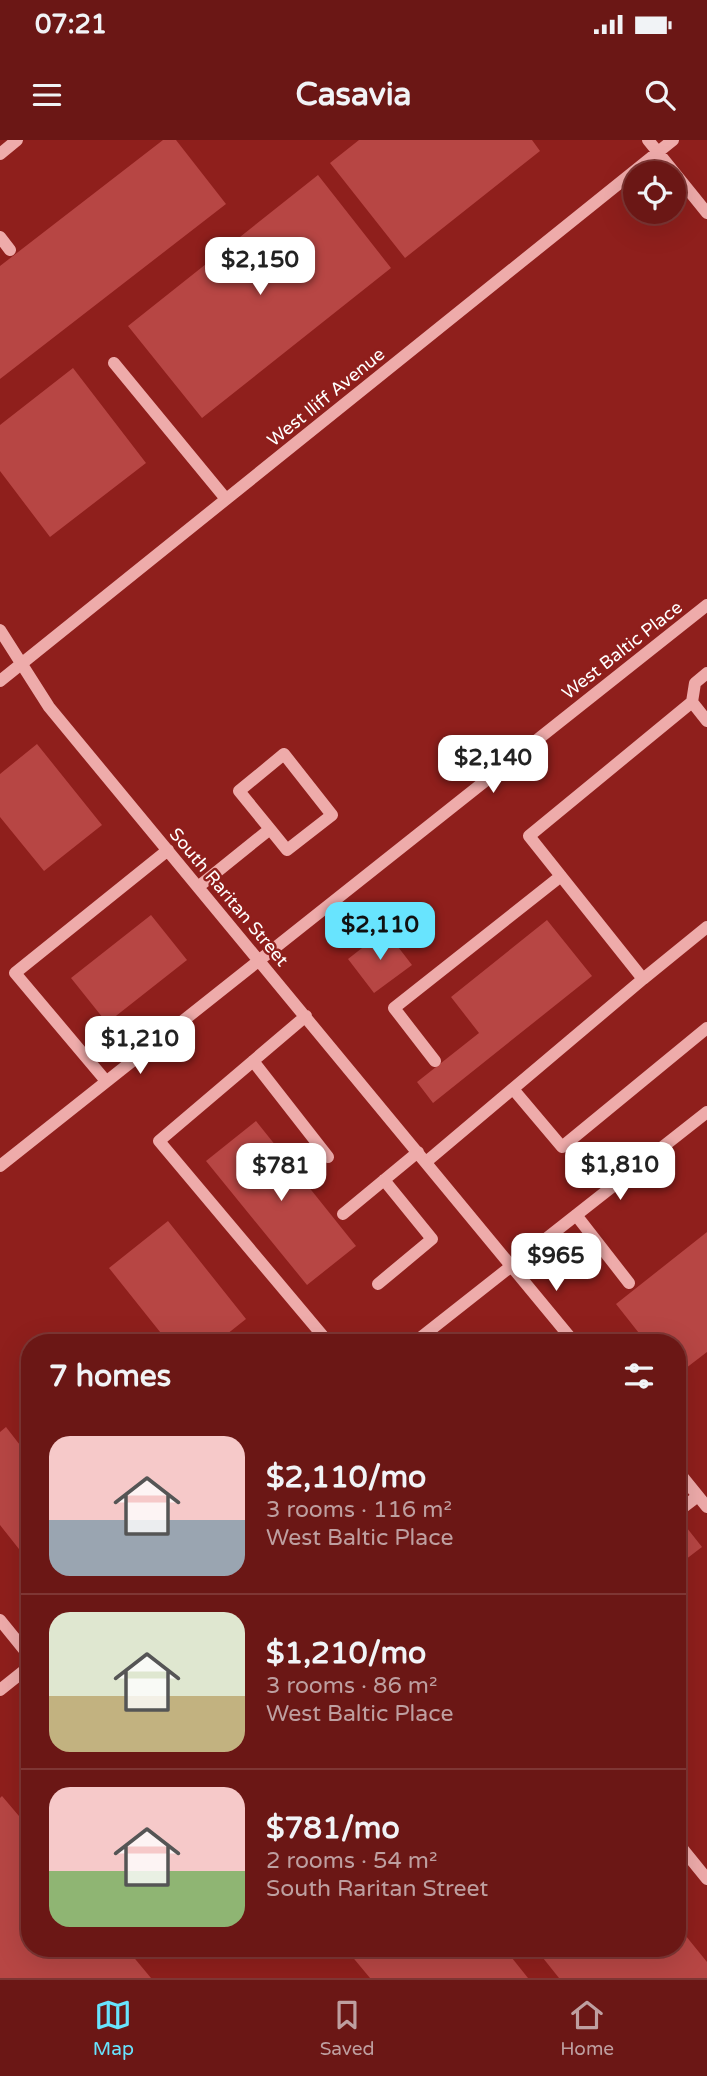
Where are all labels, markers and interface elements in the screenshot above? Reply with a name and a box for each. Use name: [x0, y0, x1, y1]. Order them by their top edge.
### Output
text: 07:21: [35, 9, 107, 40]
icon: menu: [28, 76, 66, 114]
text: Casavia: [295, 76, 412, 114]
icon: search: [641, 76, 679, 114]
map controls: [623, 161, 686, 224]
button: locate: [623, 161, 686, 224]
pin: $2,150: [203, 237, 317, 297]
text: $2,150: [221, 246, 299, 274]
street label: West Iliff Avenue: [263, 343, 389, 451]
street label: West Baltic Place: [557, 596, 687, 704]
pin: $2,140: [436, 736, 550, 795]
text: $2,140: [454, 744, 532, 772]
street label: South Raritan Street: [165, 823, 293, 971]
pin: $2,110: [323, 902, 437, 962]
text: $2,110: [341, 911, 419, 939]
pin: $1,210: [83, 1016, 197, 1076]
text: $1,210: [101, 1025, 179, 1053]
pin: $1,810: [563, 1142, 677, 1202]
pin: $781: [240, 1144, 322, 1203]
text: $1,810: [581, 1151, 659, 1179]
text: $781: [252, 1152, 310, 1180]
pin: $965: [515, 1234, 597, 1293]
text: $965: [527, 1242, 585, 1270]
icon: filters: [620, 1357, 658, 1395]
text: 7 homes: [49, 1358, 171, 1395]
text: $2,110/mo: [266, 1459, 426, 1496]
icon: home: [105, 1464, 189, 1548]
text: 3 rooms · 116 m²: [266, 1496, 452, 1524]
text: West Baltic Place: [266, 1524, 453, 1552]
text: $1,210/mo: [266, 1635, 426, 1672]
icon: home: [105, 1640, 189, 1724]
text: 3 rooms · 86 m²: [266, 1672, 437, 1700]
text: West Baltic Place: [266, 1700, 453, 1728]
text: $781/mo: [266, 1810, 400, 1847]
icon: home: [105, 1815, 189, 1899]
text: 2 rooms · 54 m²: [266, 1847, 437, 1875]
text: South Raritan Street: [266, 1875, 488, 1903]
tab: Map: [93, 1996, 134, 2060]
tab: Saved: [320, 1996, 375, 2060]
tab: Home: [560, 1996, 614, 2060]

